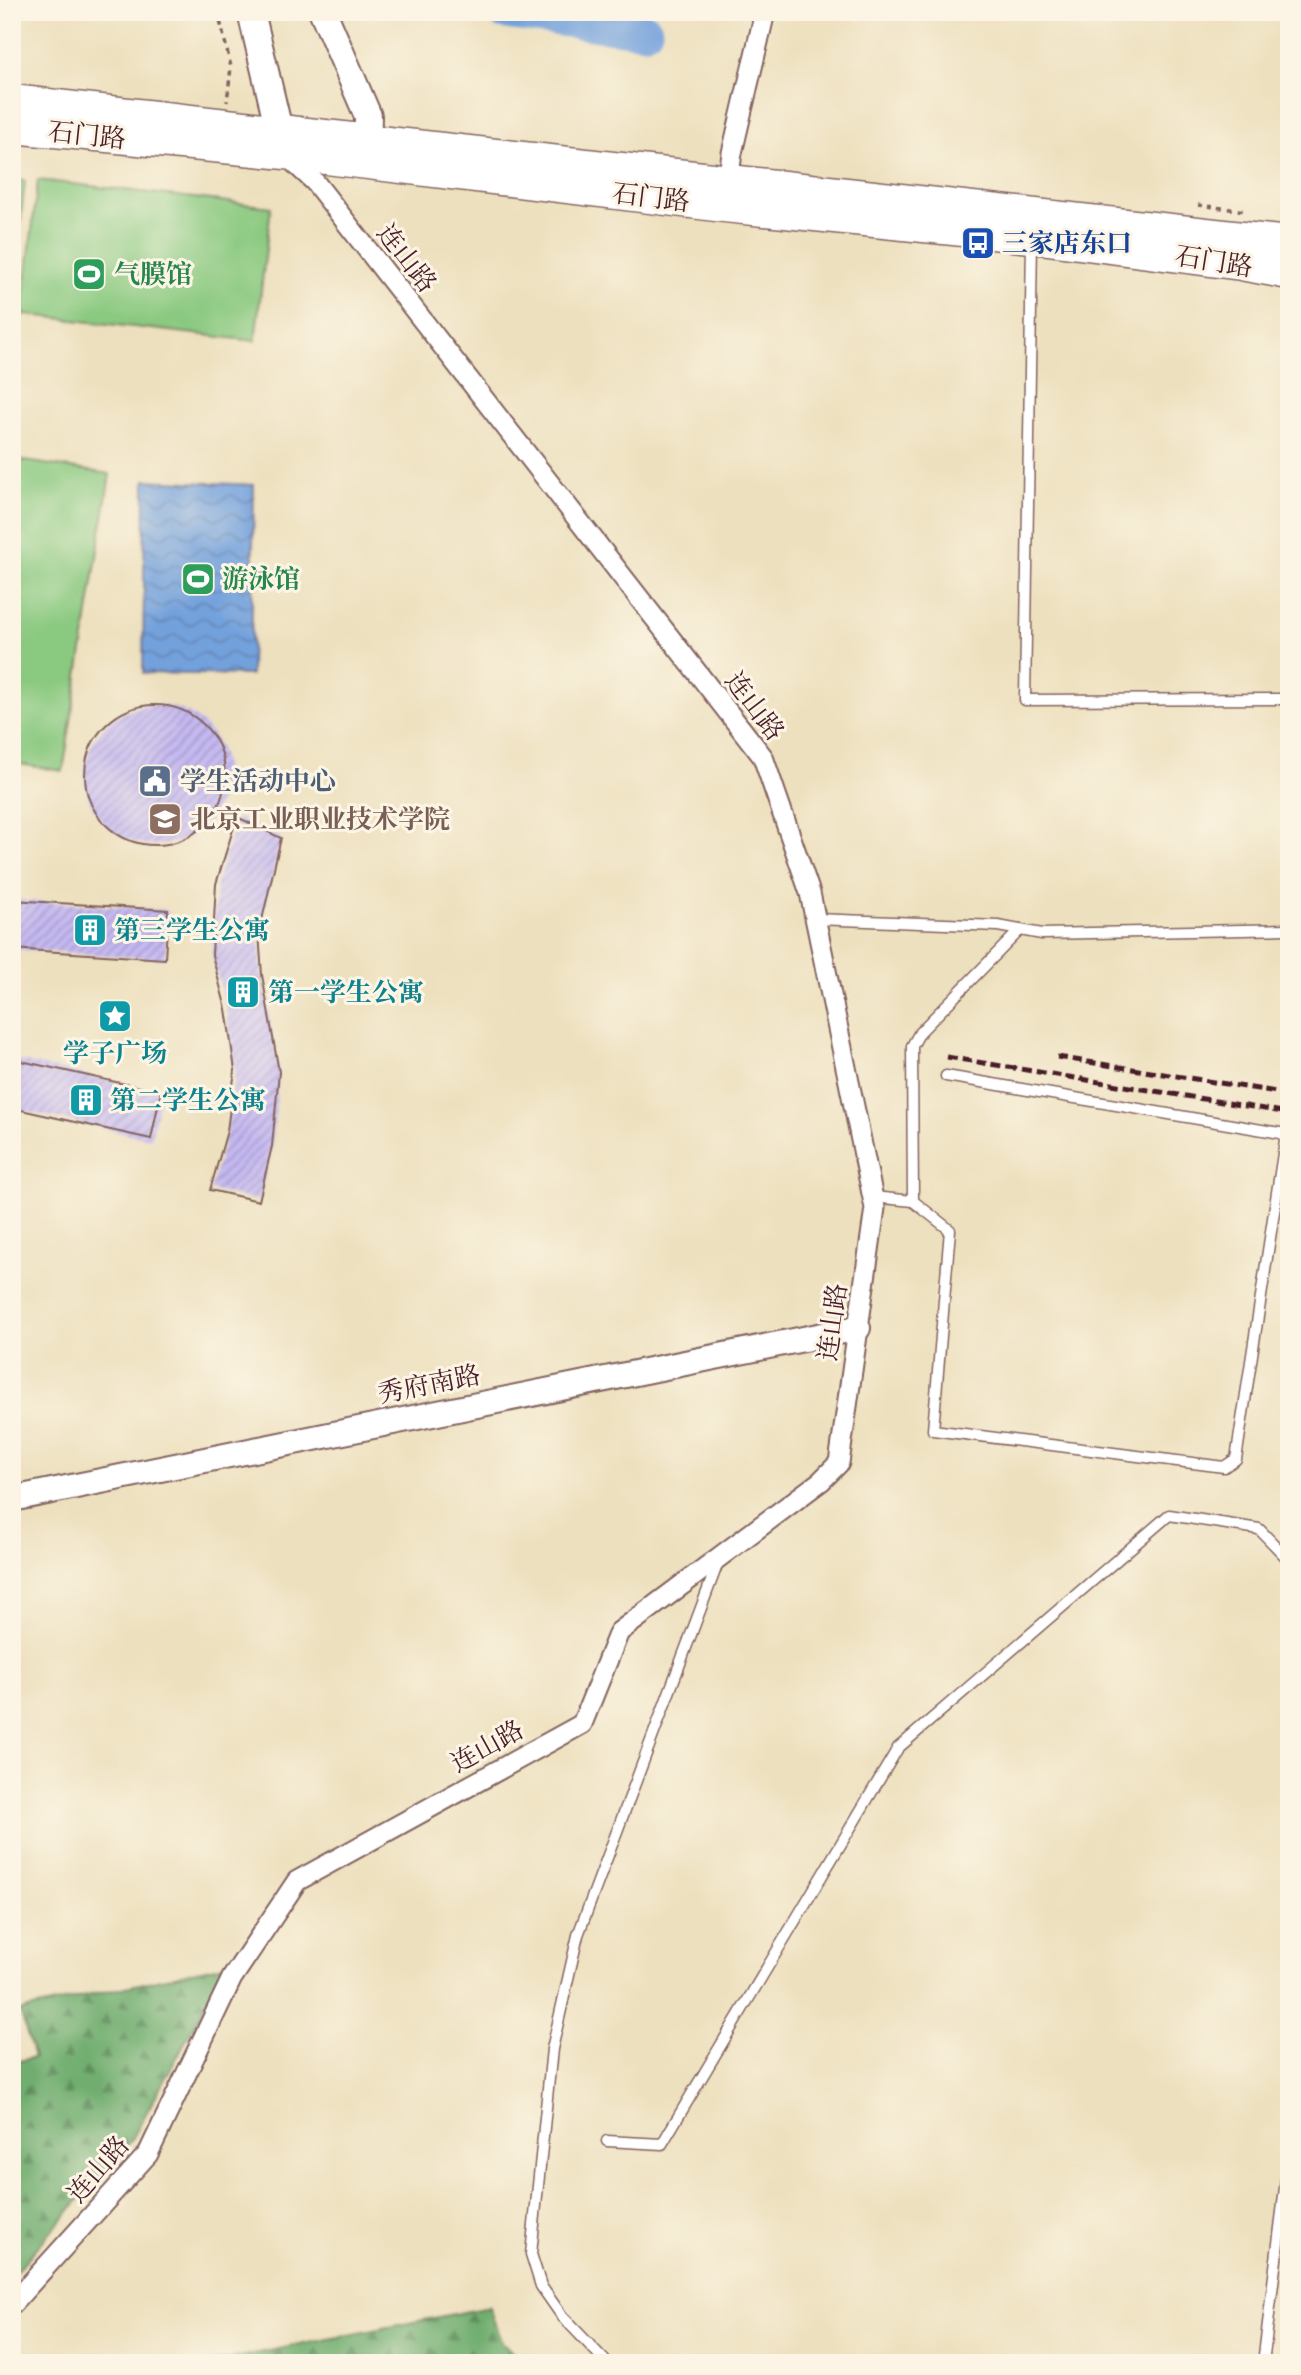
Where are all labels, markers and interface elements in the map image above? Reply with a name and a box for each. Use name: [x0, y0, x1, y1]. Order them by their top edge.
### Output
street label: 石门路: [46, 114, 128, 157]
street label: 石门路: [610, 175, 692, 220]
street label: 连山路: [369, 217, 444, 300]
bus stop icon: 三家店东口: [959, 224, 997, 262]
place label: 三家店东口: [1002, 226, 1132, 261]
street label: 石门路: [1173, 238, 1255, 285]
sports icon: 气膜馆: [70, 255, 108, 293]
place label: 气膜馆: [114, 257, 192, 292]
sports icon: 游泳馆: [179, 560, 217, 598]
place label: 游泳馆: [222, 562, 300, 597]
street label: 连山路: [717, 665, 792, 748]
public building icon: 学生活动中心: [136, 762, 174, 800]
place label: 学生活动中心: [180, 764, 336, 799]
school or university icon: 北京工业职业技术学院: [146, 800, 184, 838]
place label: 北京工业职业技术学院: [190, 802, 450, 837]
building icon: 第三学生公寓: [71, 911, 109, 949]
place label: 第三学生公寓: [114, 913, 270, 948]
building icon: 第一学生公寓: [224, 973, 262, 1011]
place label: 第一学生公寓: [268, 975, 424, 1010]
place icon: 学子广场: [96, 997, 134, 1035]
place label: 学子广场: [63, 1036, 167, 1071]
building icon: 第二学生公寓: [67, 1081, 105, 1119]
place label: 第二学生公寓: [110, 1083, 266, 1118]
street label: 连山路: [810, 1281, 855, 1363]
street label: 秀府南路: [375, 1357, 483, 1412]
street label: 连山路: [445, 1712, 530, 1781]
street label: 连山路: [60, 2128, 137, 2210]

